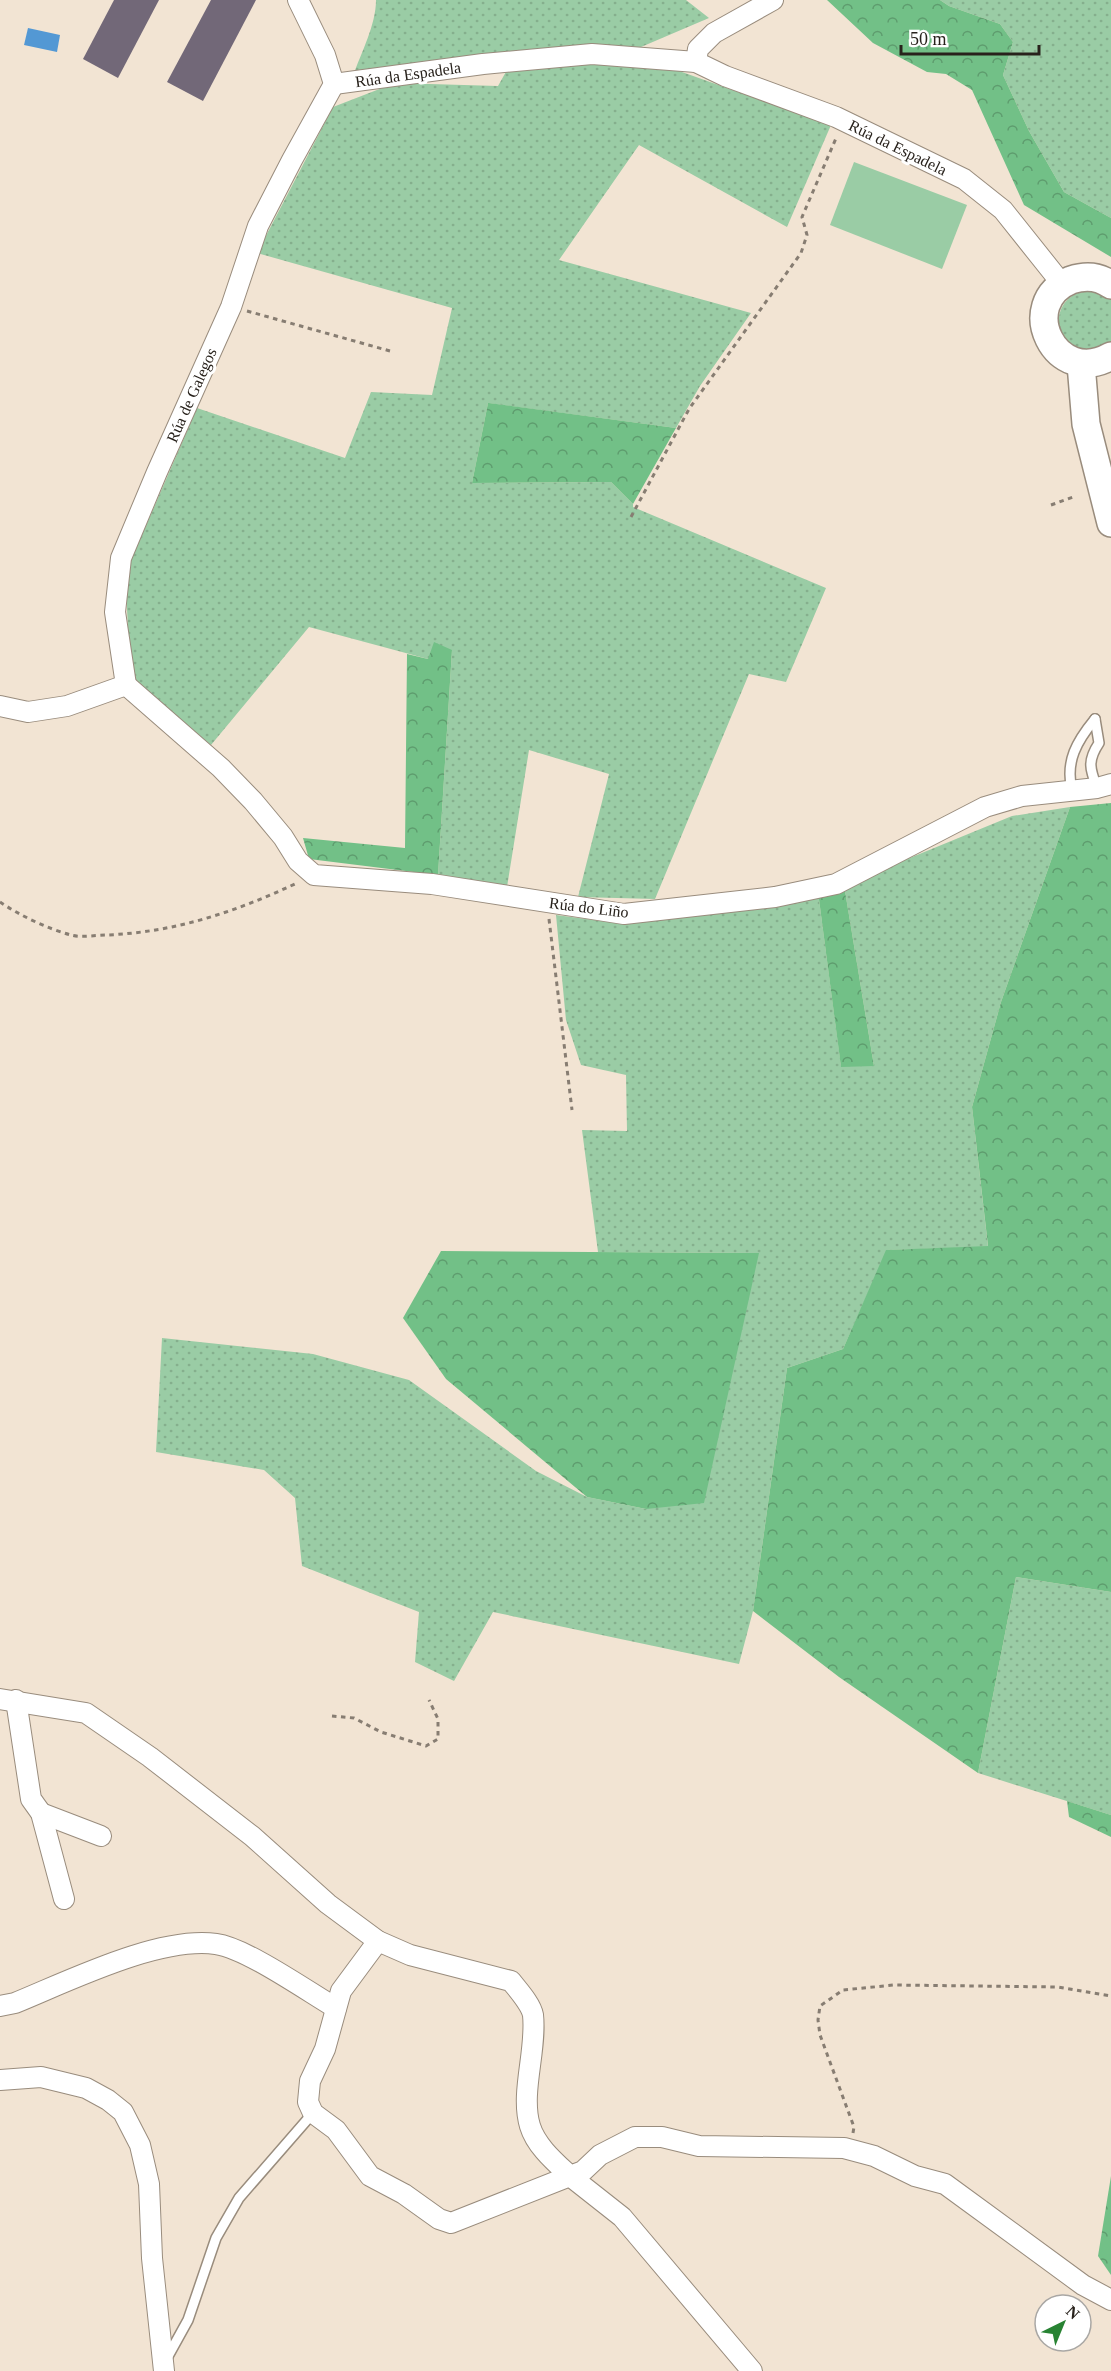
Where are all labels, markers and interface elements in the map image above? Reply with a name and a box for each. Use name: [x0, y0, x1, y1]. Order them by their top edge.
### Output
scale bar: [901, 18, 1039, 56]
text: 50 m: [910, 29, 947, 49]
street label: Rúa da Espadela: [354, 59, 462, 91]
street label: Rúa da Espadela: [846, 116, 949, 179]
street label: Rúa de Galegos: [163, 345, 221, 445]
street label: Rúa do Liño: [548, 894, 630, 921]
north arrow: [1033, 2293, 1093, 2353]
text: N: [1063, 2302, 1083, 2323]

